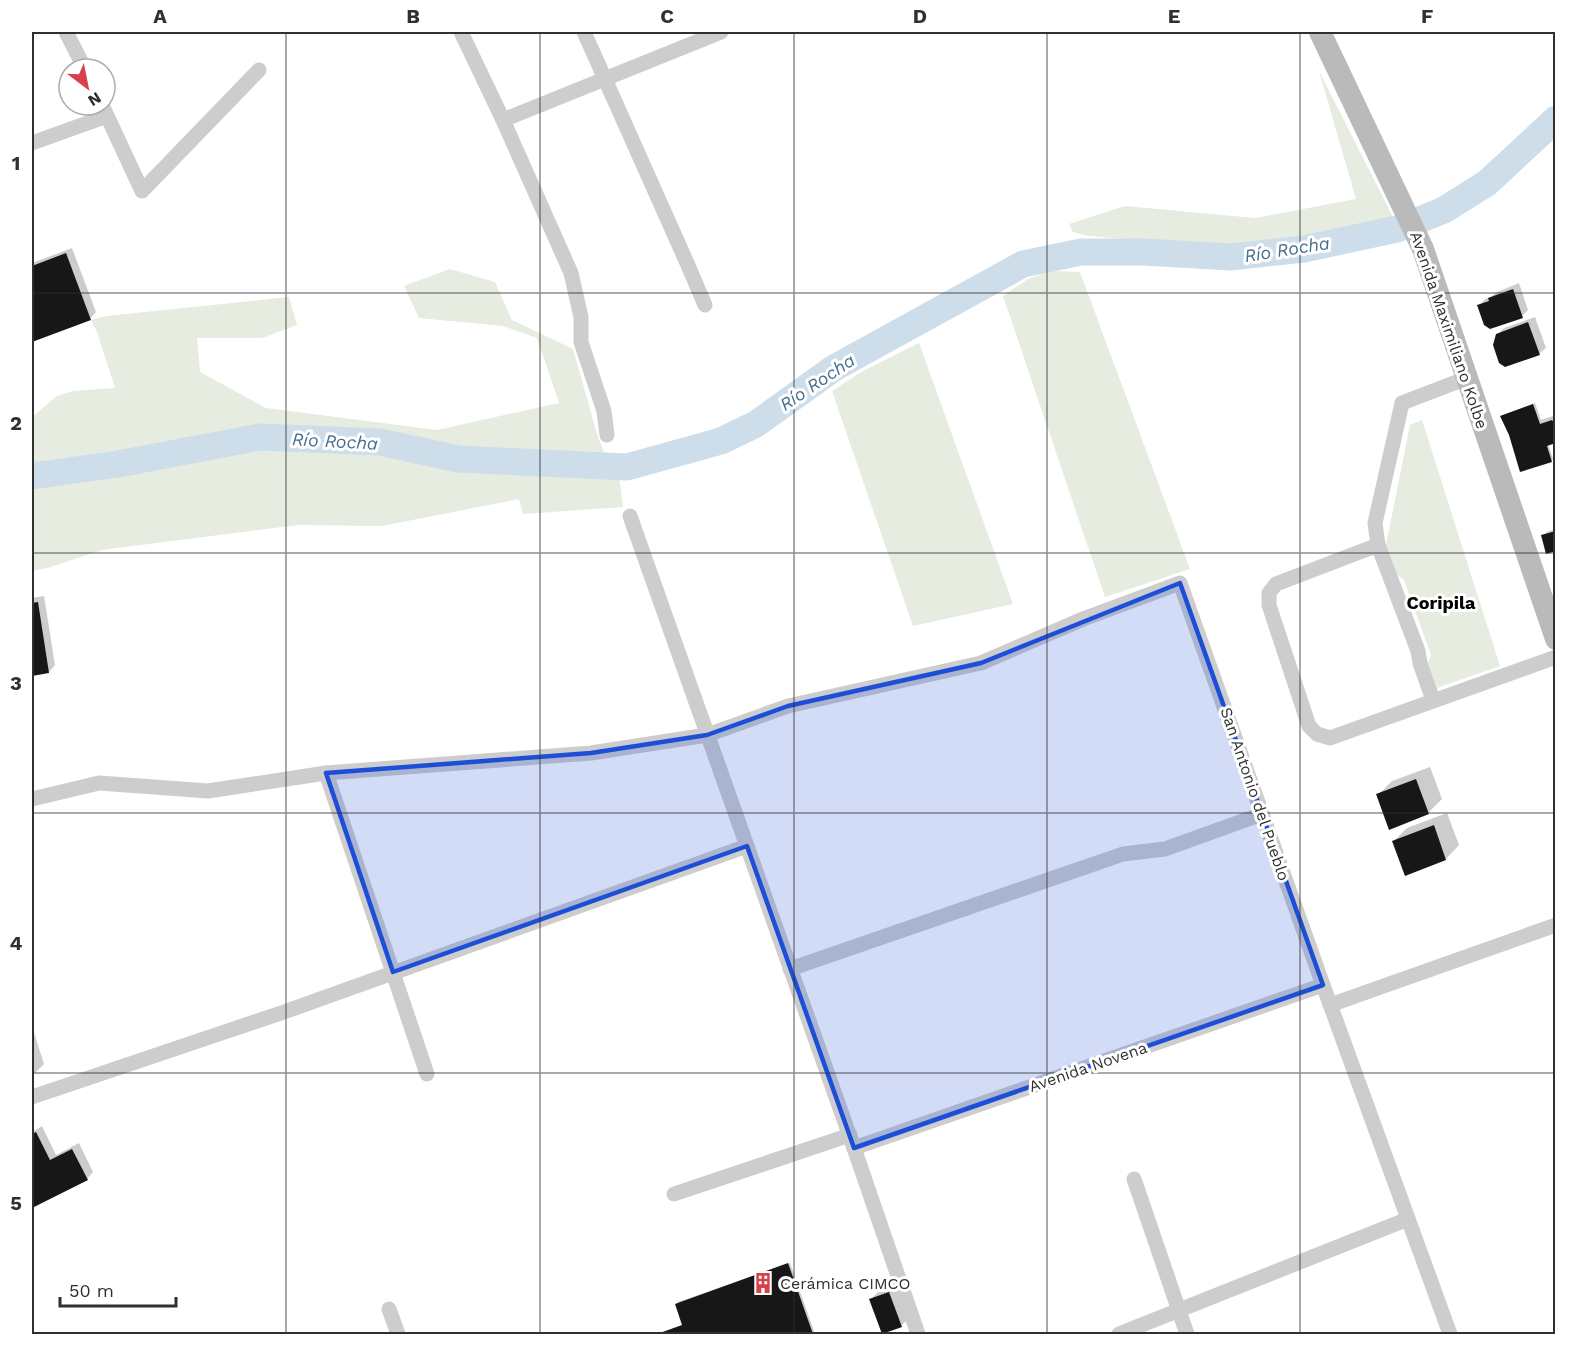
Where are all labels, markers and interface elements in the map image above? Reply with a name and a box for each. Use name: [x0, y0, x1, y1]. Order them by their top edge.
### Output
text: A: [153, 4, 167, 28]
text: B: [406, 4, 420, 28]
text: C: [660, 4, 674, 28]
text: D: [913, 4, 927, 28]
text: E: [1168, 4, 1180, 28]
text: F: [1421, 4, 1433, 28]
north arrow: [57, 57, 117, 117]
text: N: [85, 88, 105, 110]
text: 1: [12, 151, 20, 175]
street label: Avenida Maximiliano Kolbe: [1406, 229, 1492, 431]
water label: Río Rocha: [1243, 232, 1331, 266]
water label: Río Rocha: [775, 349, 859, 415]
text: 2: [10, 411, 22, 435]
water label: Río Rocha: [291, 428, 379, 454]
district label: Coripila: [1407, 592, 1476, 613]
text: 3: [10, 671, 22, 695]
street label: San Antonio del Pueblo: [1216, 705, 1294, 883]
text: 4: [10, 931, 23, 955]
street label: Avenida Novena: [1026, 1038, 1150, 1096]
text: 5: [10, 1191, 22, 1215]
scale bar: [60, 1270, 176, 1308]
building icon: Cerámica CIMCO: [751, 1271, 775, 1295]
place label: Cerámica CIMCO: [780, 1274, 911, 1293]
text: 50 m: [69, 1280, 114, 1301]

